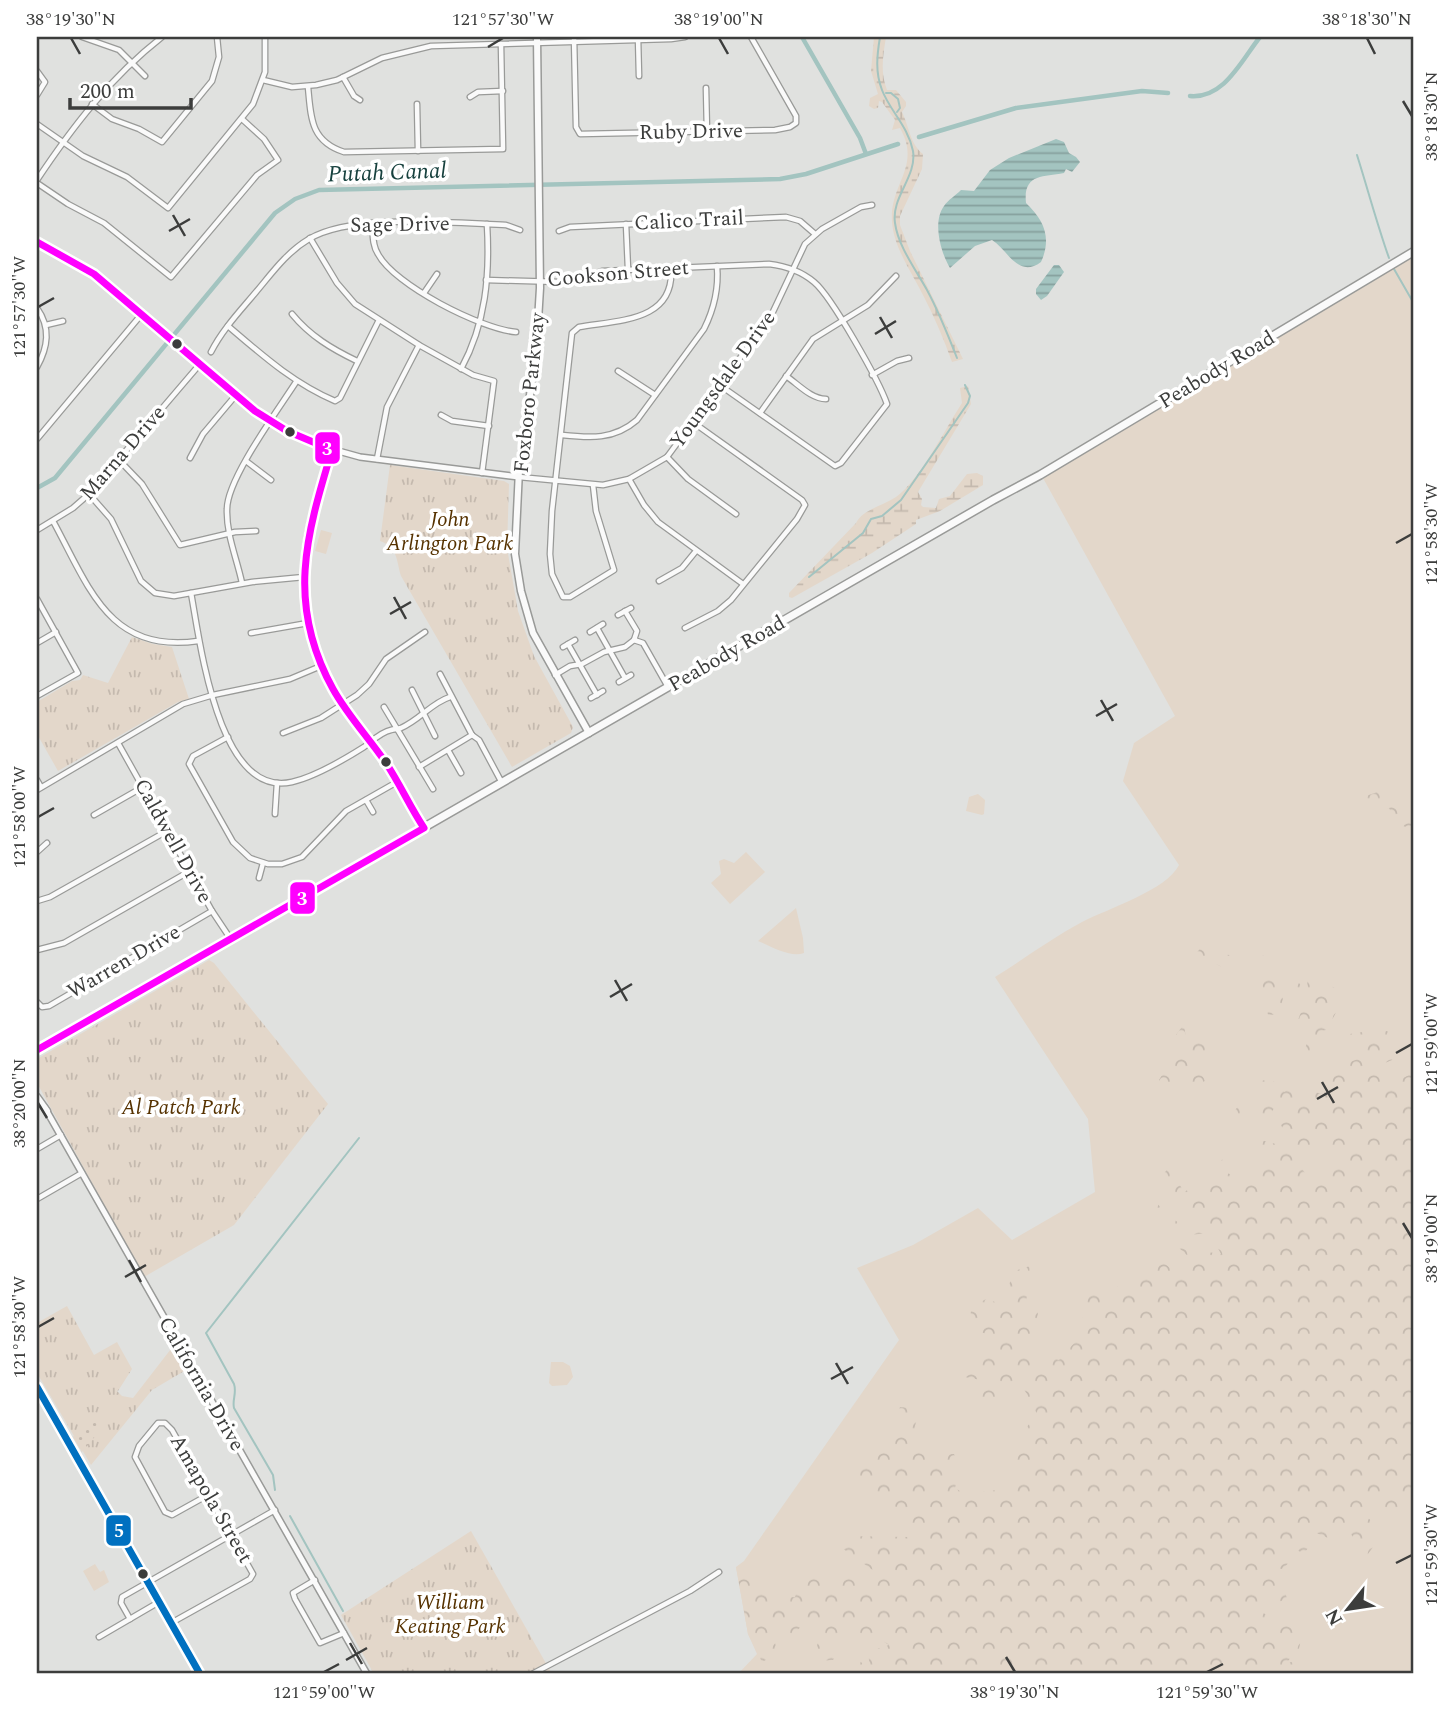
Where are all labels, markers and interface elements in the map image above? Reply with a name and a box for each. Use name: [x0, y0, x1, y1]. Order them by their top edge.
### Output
text: 38°19'30"N: [26, 6, 116, 33]
text: 121°57'30"W: [452, 6, 554, 33]
text: 38°19'00"N: [674, 6, 764, 33]
text: 38°18'30"N: [1322, 6, 1412, 33]
scale bar: [70, 66, 191, 110]
text: 38°18'30"N: [1418, 71, 1445, 161]
text: 200 m: [80, 76, 135, 108]
street label: Ruby Drive: [639, 115, 743, 149]
water label: Putah Canal: [327, 153, 447, 193]
street label: Calico Trail: [633, 202, 745, 240]
street label: Sage Drive: [350, 208, 450, 242]
street label: Cookson Street: [546, 252, 690, 296]
text: 121°57'30"W: [6, 256, 33, 358]
street label: Youngsdale Drive: [662, 304, 784, 456]
street label: Foxboro Parkway: [506, 310, 554, 475]
street label: Peabody Road: [1153, 323, 1281, 417]
unlabelled marker: [170, 337, 184, 351]
street label: Marna Drive: [72, 398, 174, 508]
unlabelled marker: [283, 425, 297, 439]
line badge: 3: [314, 431, 341, 465]
text: 3: [322, 435, 333, 464]
text: 121°58'30"W: [1418, 483, 1445, 585]
park label: John Arlington Park: [386, 504, 514, 560]
street label: Peabody Road: [662, 607, 792, 701]
unlabelled marker: [379, 755, 393, 769]
text: 121°58'00"W: [6, 766, 33, 868]
street label: Caldwell Drive: [125, 773, 221, 909]
line badge: 3: [289, 881, 316, 915]
text: 3: [297, 885, 308, 914]
street label: Warren Drive: [61, 917, 187, 1007]
text: 121°59'00"W: [1418, 993, 1445, 1095]
text: 38°20'00"N: [6, 1058, 33, 1148]
park label: Al Patch Park: [121, 1092, 241, 1124]
text: 38°19'00"N: [1418, 1193, 1445, 1283]
text: 121°58'30"W: [6, 1276, 33, 1378]
street label: California Drive: [149, 1311, 253, 1457]
street label: Amapola Street: [161, 1429, 261, 1569]
text: 121°59'30"W: [1418, 1504, 1445, 1606]
line badge: 5: [105, 1514, 132, 1547]
text: 5: [114, 1517, 124, 1546]
unlabelled marker: [136, 1567, 150, 1581]
north arrow: [1314, 1574, 1384, 1644]
park label: William Keating Park: [394, 1587, 506, 1643]
text: N: [1318, 1603, 1351, 1631]
text: 121°59'00"W: [273, 1679, 375, 1706]
text: 38°19'30"N: [970, 1679, 1060, 1706]
text: 121°59'30"W: [1156, 1679, 1258, 1706]

